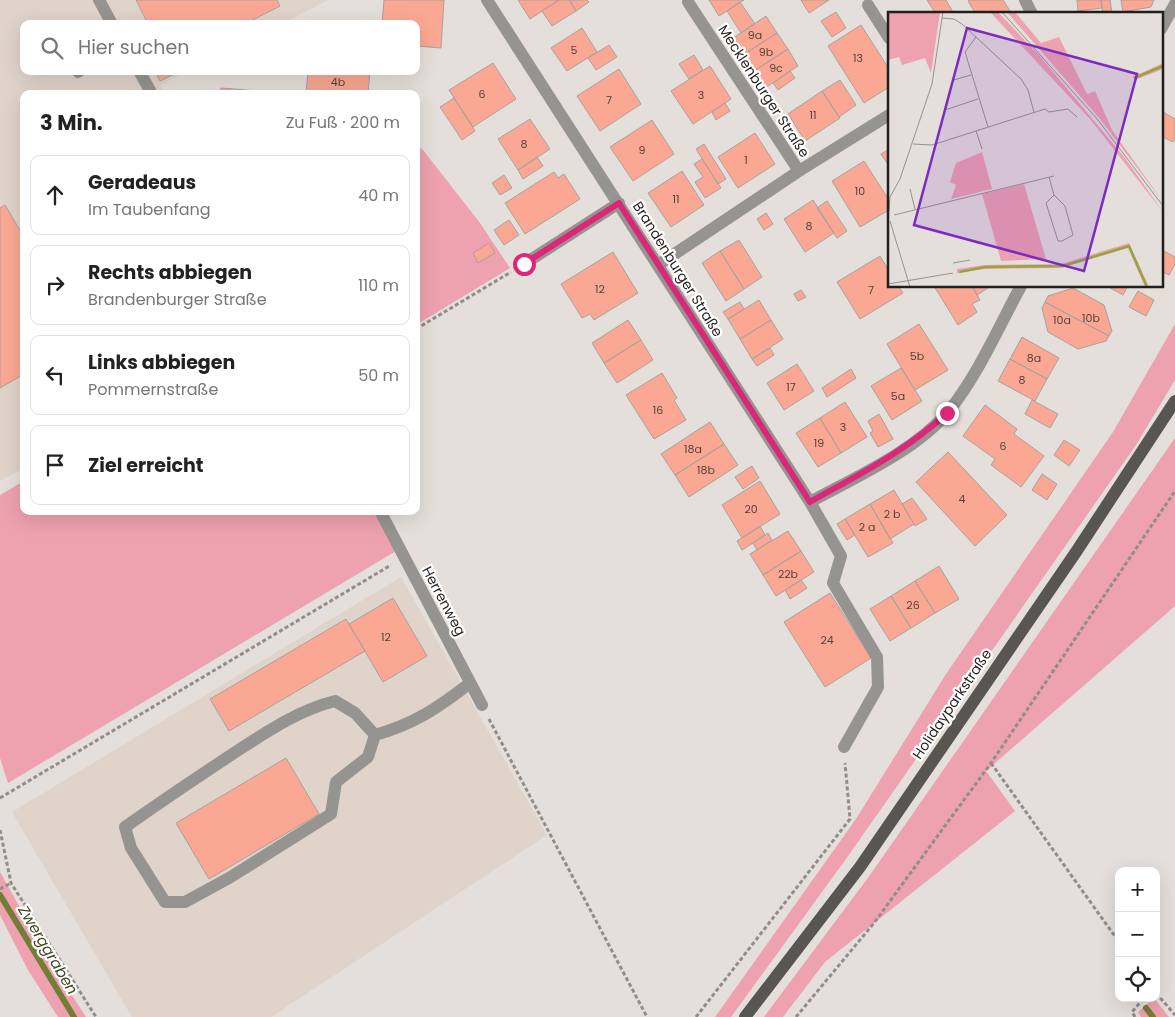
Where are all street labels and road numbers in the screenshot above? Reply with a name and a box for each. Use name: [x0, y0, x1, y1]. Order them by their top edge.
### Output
street label: Mecklenburger Straße: [714, 21, 815, 161]
street label: Brandenburger Straße: [628, 197, 728, 341]
street label: Herrenweg: [417, 563, 471, 639]
street label: Holidayparkstraße: [908, 645, 997, 763]

